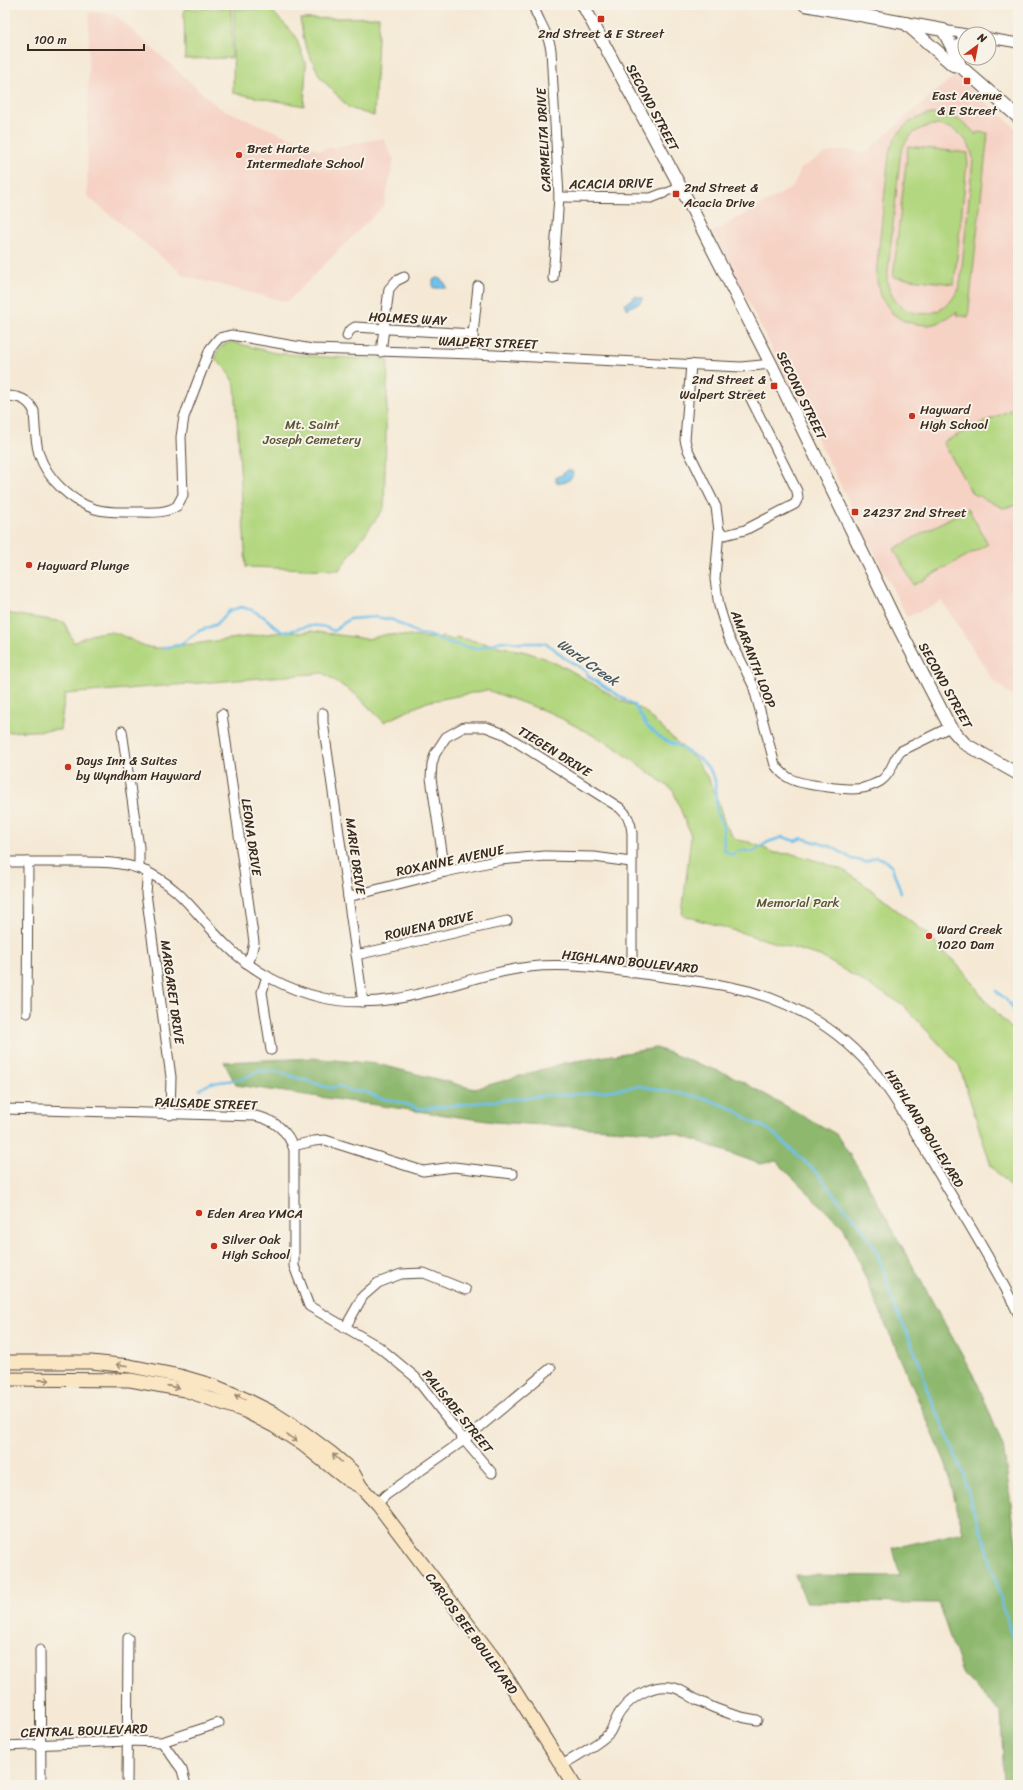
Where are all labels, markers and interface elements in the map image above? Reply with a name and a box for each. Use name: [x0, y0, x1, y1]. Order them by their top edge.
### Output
marker: 2nd Street & E Street: [596, 14, 606, 24]
place label: 2nd Street & E Street: [538, 22, 665, 45]
scale bar: [28, 26, 144, 52]
north arrow: [957, 26, 997, 66]
text: N: [973, 27, 991, 48]
text: 100 m: [34, 29, 67, 51]
street label: SECOND STREET: [620, 59, 686, 156]
marker: East Avenue & E Street: [962, 76, 972, 86]
place label: East Avenue & E Street: [932, 84, 1003, 122]
street label: CARMELITA DRIVE: [529, 87, 558, 193]
place label: Bret Harte Intermediate School: [246, 137, 364, 175]
marker: Bret Harte Intermediate School: [234, 150, 244, 160]
street label: ACACIA DRIVE: [568, 171, 654, 196]
place label: 2nd Street & Acacia Drive: [683, 176, 758, 214]
marker: 2nd Street & Acacia Drive: [671, 189, 681, 199]
street label: HOLMES WAY: [368, 305, 449, 332]
street label: WALPERT STREET: [438, 329, 540, 356]
street label: SECOND STREET: [770, 347, 833, 444]
place label: 2nd Street & Walpert Street: [680, 368, 766, 406]
marker: 2nd Street & Walpert Street: [769, 381, 779, 391]
place label: Hayward High School: [920, 398, 988, 436]
marker: Hayward High School: [907, 411, 917, 421]
park label: Mt. Saint Joseph Cemetery: [262, 413, 361, 451]
place label: 24237 2nd Street: [863, 501, 967, 524]
marker: 24237 2nd Street: [850, 507, 860, 517]
place label: Hayward Plunge: [37, 554, 130, 577]
marker: Hayward Plunge: [24, 560, 34, 570]
street label: AMARANTH LOOP: [724, 606, 783, 712]
water label: Ward Creek: [552, 632, 625, 694]
street label: SECOND STREET: [912, 638, 979, 734]
street label: TIEGEN DRIVE: [513, 720, 597, 784]
place label: Days Inn & Suites by Wyndham Hayward: [76, 749, 202, 787]
marker: Days Inn & Suites by Wyndham Hayward: [63, 762, 73, 772]
street label: LEONA DRIVE: [235, 797, 268, 878]
street label: MARIE DRIVE: [339, 816, 372, 897]
street label: ROXANNE AVENUE: [394, 838, 507, 883]
park label: Memorial Park: [756, 891, 840, 914]
street label: ROWENA DRIVE: [382, 904, 477, 947]
place label: Ward Creek 1020 Dam: [937, 918, 1003, 956]
marker: Ward Creek 1020 Dam: [924, 931, 934, 941]
street label: MARGARET DRIVE: [154, 939, 191, 1046]
street label: HIGHLAND BOULEVARD: [561, 943, 699, 980]
street label: HIGHLAND BOULEVARD: [879, 1064, 971, 1193]
street label: PALISADE STREET: [154, 1090, 259, 1117]
place label: Eden Area YMCA: [207, 1202, 303, 1225]
marker: Eden Area YMCA: [194, 1208, 204, 1218]
place label: Silver Oak High School: [222, 1228, 290, 1266]
marker: Silver Oak High School: [209, 1241, 219, 1251]
one-way arrow: [116, 1362, 129, 1369]
street label: PALISADE STREET: [416, 1364, 500, 1459]
one-way arrow: [37, 1376, 50, 1384]
one-way arrow: [167, 1384, 180, 1392]
one-way arrow: [235, 1393, 247, 1400]
one-way arrow: [287, 1433, 298, 1442]
one-way arrow: [332, 1453, 342, 1462]
street label: CARLOS BEE BOULEVARD: [419, 1567, 524, 1700]
street label: CENTRAL BOULEVARD: [20, 1717, 148, 1744]

